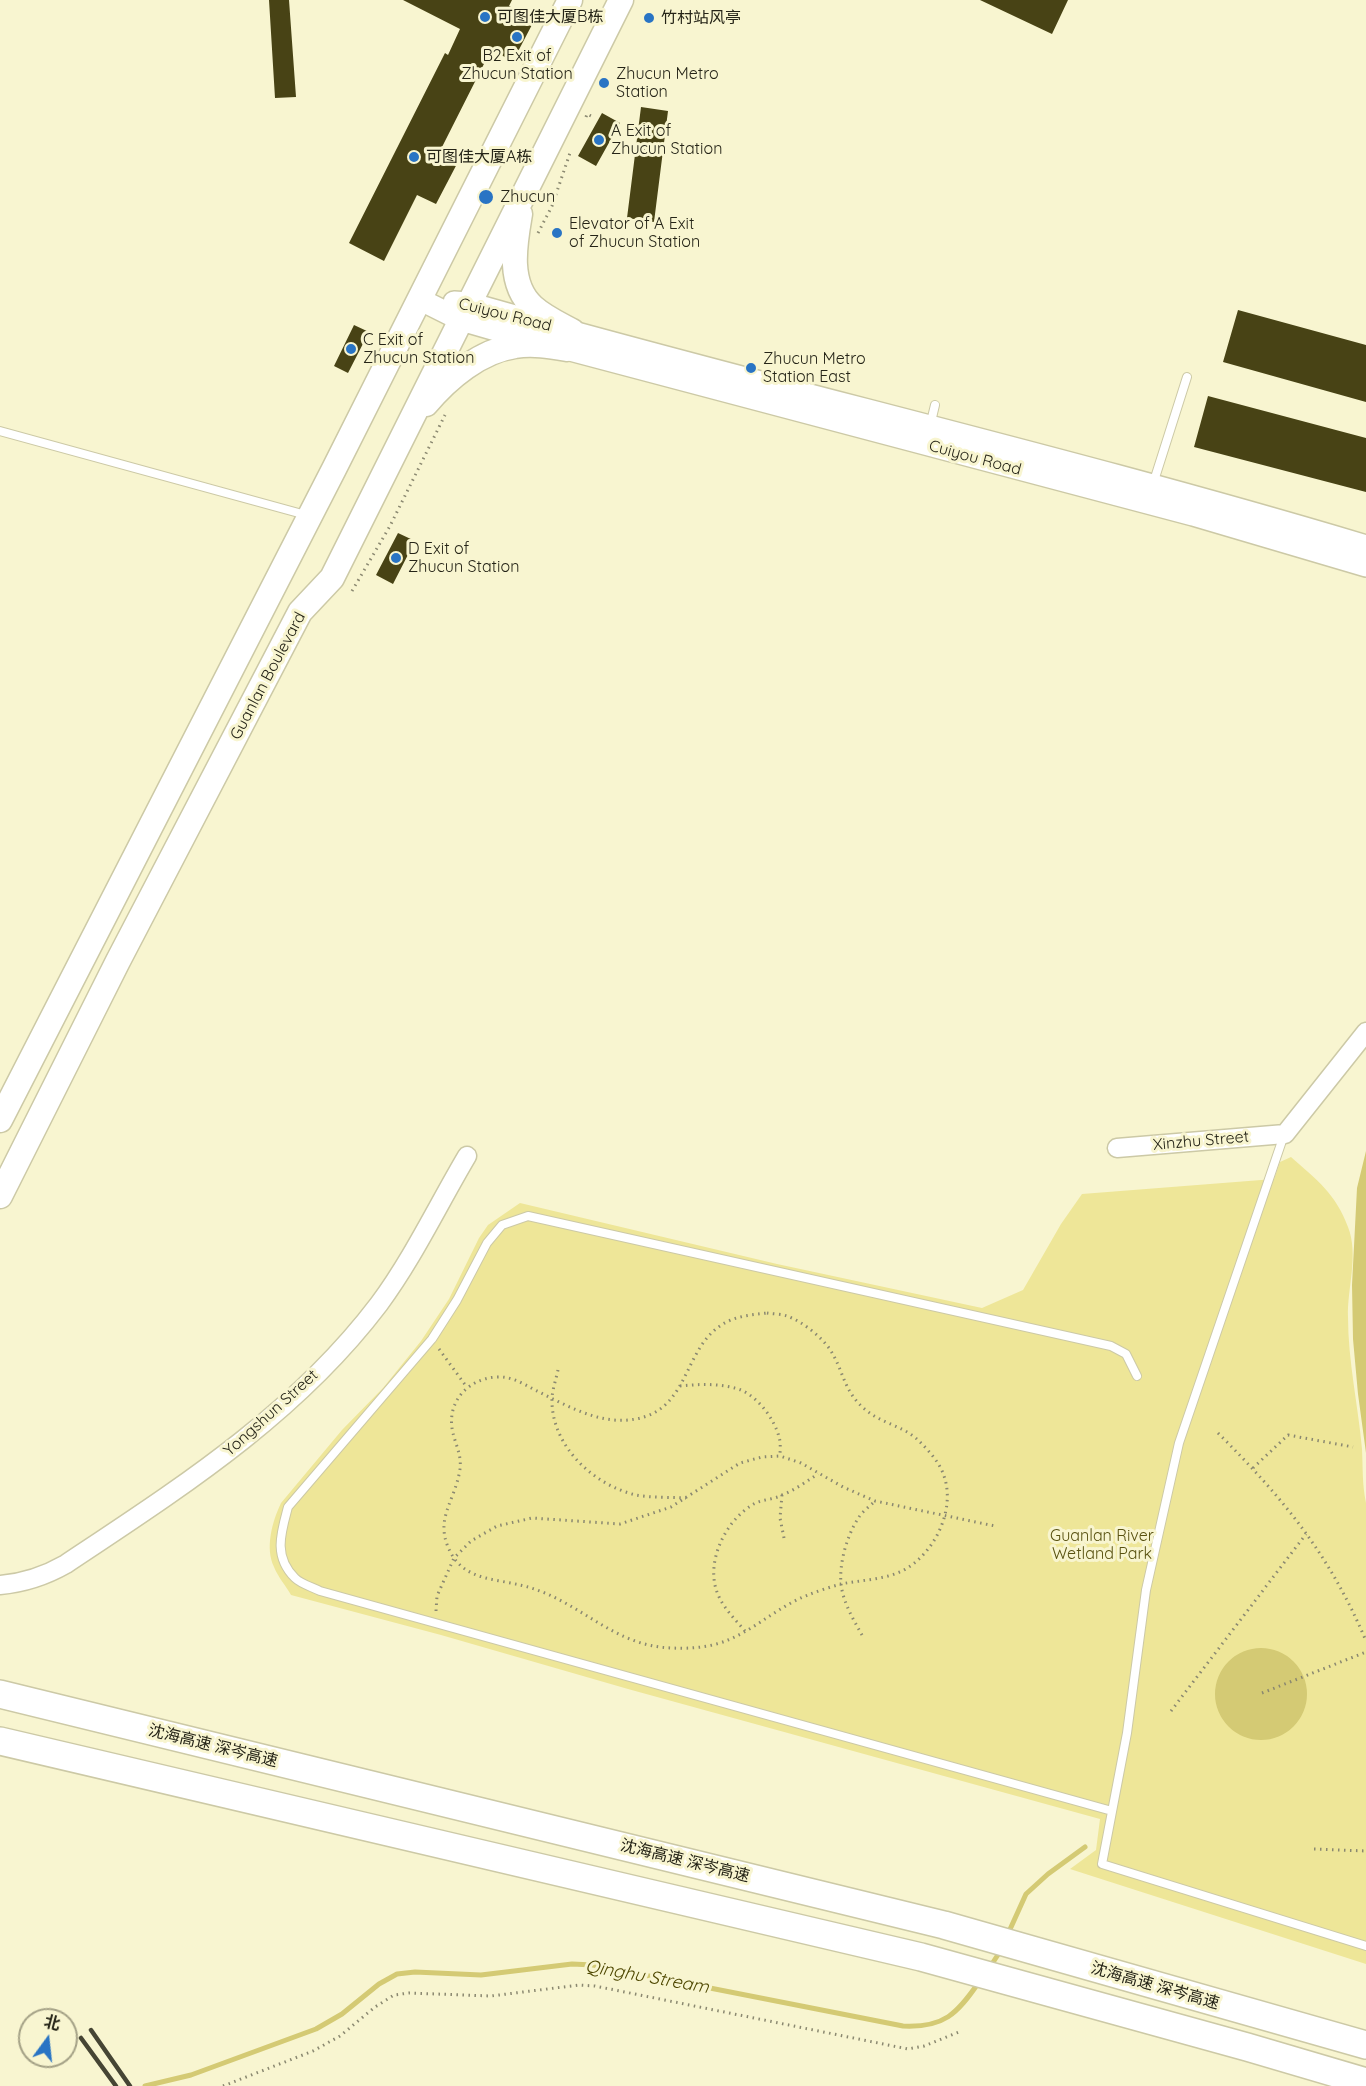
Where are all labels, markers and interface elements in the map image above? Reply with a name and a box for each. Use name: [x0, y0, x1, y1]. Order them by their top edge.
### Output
place label: 可图佳大厦B栋: [497, 7, 603, 27]
place label: 竹村站风亭: [661, 8, 741, 28]
marker: 可图佳大厦B栋: [478, 10, 492, 24]
marker: 竹村站风亭: [642, 11, 656, 25]
marker: B2 Exit of Zhucun Station: [510, 30, 524, 44]
place label: B2 Exit of Zhucun Station: [461, 46, 573, 84]
place label: Zhucun Metro Station: [616, 64, 719, 102]
marker: Zhucun Metro Station: [597, 76, 611, 90]
place label: A Exit of Zhucun Station: [611, 121, 722, 159]
marker: A Exit of Zhucun Station: [592, 133, 606, 147]
place label: 可图佳大厦A栋: [426, 147, 532, 167]
marker: 可图佳大厦A栋: [407, 150, 421, 164]
place label: Zhucun: [500, 187, 555, 207]
marker: Zhucun: [477, 188, 495, 206]
place label: Elevator of A Exit of Zhucun Station: [569, 214, 700, 252]
marker: Elevator of A Exit of Zhucun Station: [550, 226, 564, 240]
street label: Cuiyou Road: [457, 294, 553, 336]
place label: C Exit of Zhucun Station: [363, 330, 474, 368]
marker: C Exit of Zhucun Station: [344, 342, 358, 356]
place label: Zhucun Metro Station East: [763, 349, 866, 387]
marker: Zhucun Metro Station East: [744, 361, 758, 375]
street label: Cuiyou Road: [927, 436, 1023, 480]
place label: D Exit of Zhucun Station: [408, 539, 519, 577]
marker: D Exit of Zhucun Station: [389, 551, 403, 565]
street label: Guanlan Boulevard: [226, 609, 310, 743]
street label: Xinzhu Street: [1152, 1127, 1250, 1155]
street label: Yongshun Street: [220, 1366, 322, 1460]
park label: Guanlan River Wetland Park: [1050, 1526, 1154, 1564]
street label: 沈海高速 深岑高速: [146, 1721, 280, 1771]
street label: 沈海高速 深岑高速: [618, 1836, 752, 1886]
water label: Qinghu Stream: [584, 1955, 710, 1999]
street label: 沈海高速 深岑高速: [1089, 1959, 1221, 2013]
north arrow: [18, 2008, 78, 2068]
text: 北: [42, 2011, 62, 2034]

